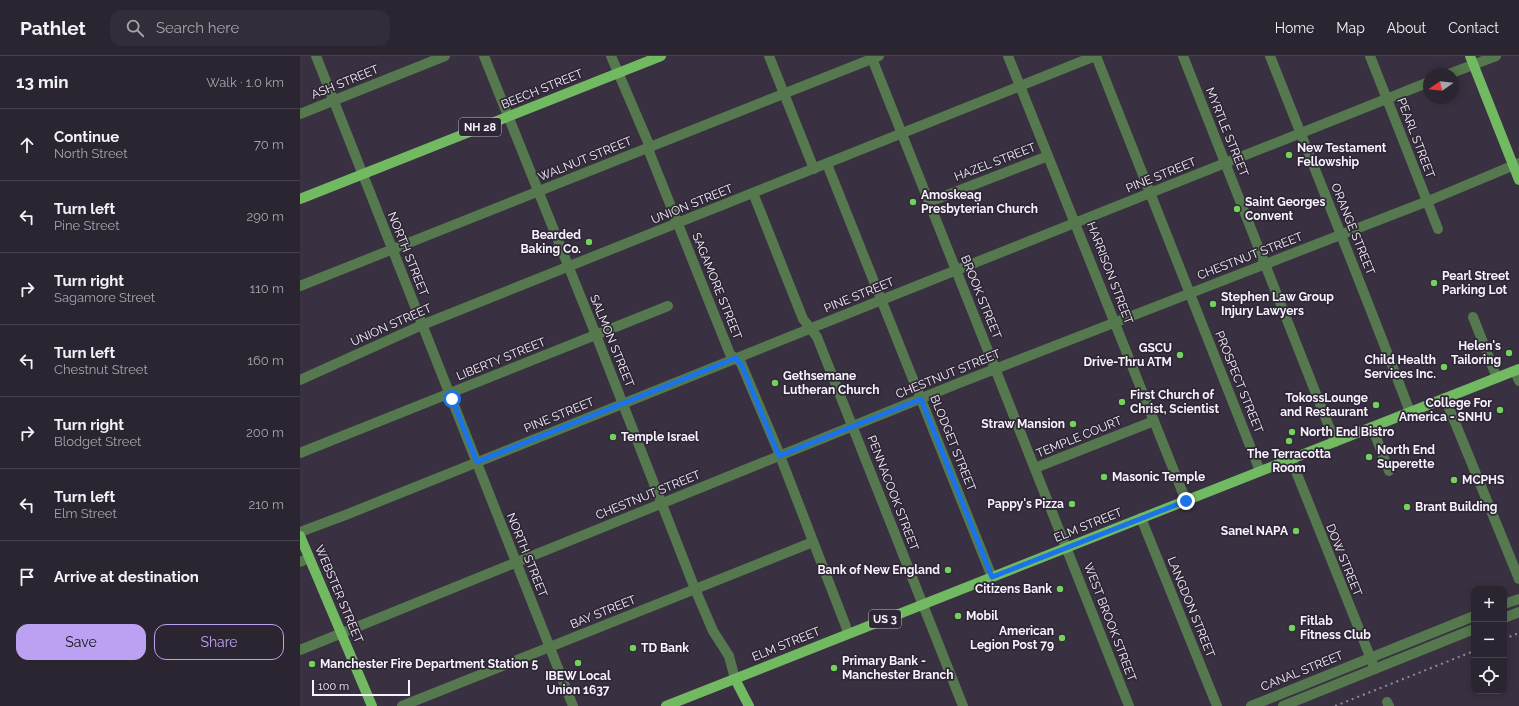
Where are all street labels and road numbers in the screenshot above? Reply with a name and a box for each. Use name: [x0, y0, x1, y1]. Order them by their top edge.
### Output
street label: ASH STREET: [309, 62, 381, 102]
street label: BEECH STREET: [499, 66, 586, 112]
street label: MYRTLE STREET: [1203, 85, 1252, 179]
street label: PEARL STREET: [1394, 96, 1438, 181]
road number: NH 28: [459, 118, 501, 136]
street label: WALNUT STREET: [536, 134, 634, 184]
street label: HAZEL STREET: [952, 140, 1038, 184]
street label: PINE STREET: [1124, 154, 1199, 195]
street label: UNION STREET: [649, 181, 736, 227]
street label: ORANGE STREET: [1328, 181, 1378, 277]
street label: NORTH STREET: [385, 210, 432, 299]
street label: HARRISON STREET: [1084, 220, 1136, 327]
street label: CHESTNUT STREET: [1195, 229, 1305, 283]
street label: SAGAMORE STREET: [689, 231, 745, 342]
street label: BROOK STREET: [958, 253, 1004, 341]
street label: PINE STREET: [822, 274, 897, 315]
street label: SALMON STREET: [587, 293, 637, 390]
street label: UNION STREET: [348, 301, 434, 349]
street label: PROSPECT STREET: [1212, 329, 1266, 436]
street label: LIBERTY STREET: [454, 334, 548, 383]
street label: CHESTNUT STREET: [894, 346, 1003, 401]
street label: BLODGET STREET: [927, 393, 979, 494]
street label: PINE STREET: [522, 394, 597, 435]
street label: TEMPLE COURT: [1034, 413, 1125, 461]
street label: PENNACOOK STREET: [865, 433, 922, 553]
street label: CHESTNUT STREET: [594, 467, 703, 522]
street label: ELM STREET: [1052, 505, 1125, 545]
street label: NORTH STREET: [504, 511, 551, 600]
street label: DOW STREET: [1323, 522, 1365, 599]
street label: WEBSTER STREET: [312, 543, 366, 646]
street label: LANGDON STREET: [1164, 555, 1218, 660]
street label: WEST BROOK STREET: [1081, 561, 1139, 684]
street label: BAY STREET: [568, 592, 639, 632]
road number: US 3: [869, 610, 901, 628]
street label: ELM STREET: [750, 624, 823, 664]
street label: CANAL STREET: [1259, 648, 1346, 694]

